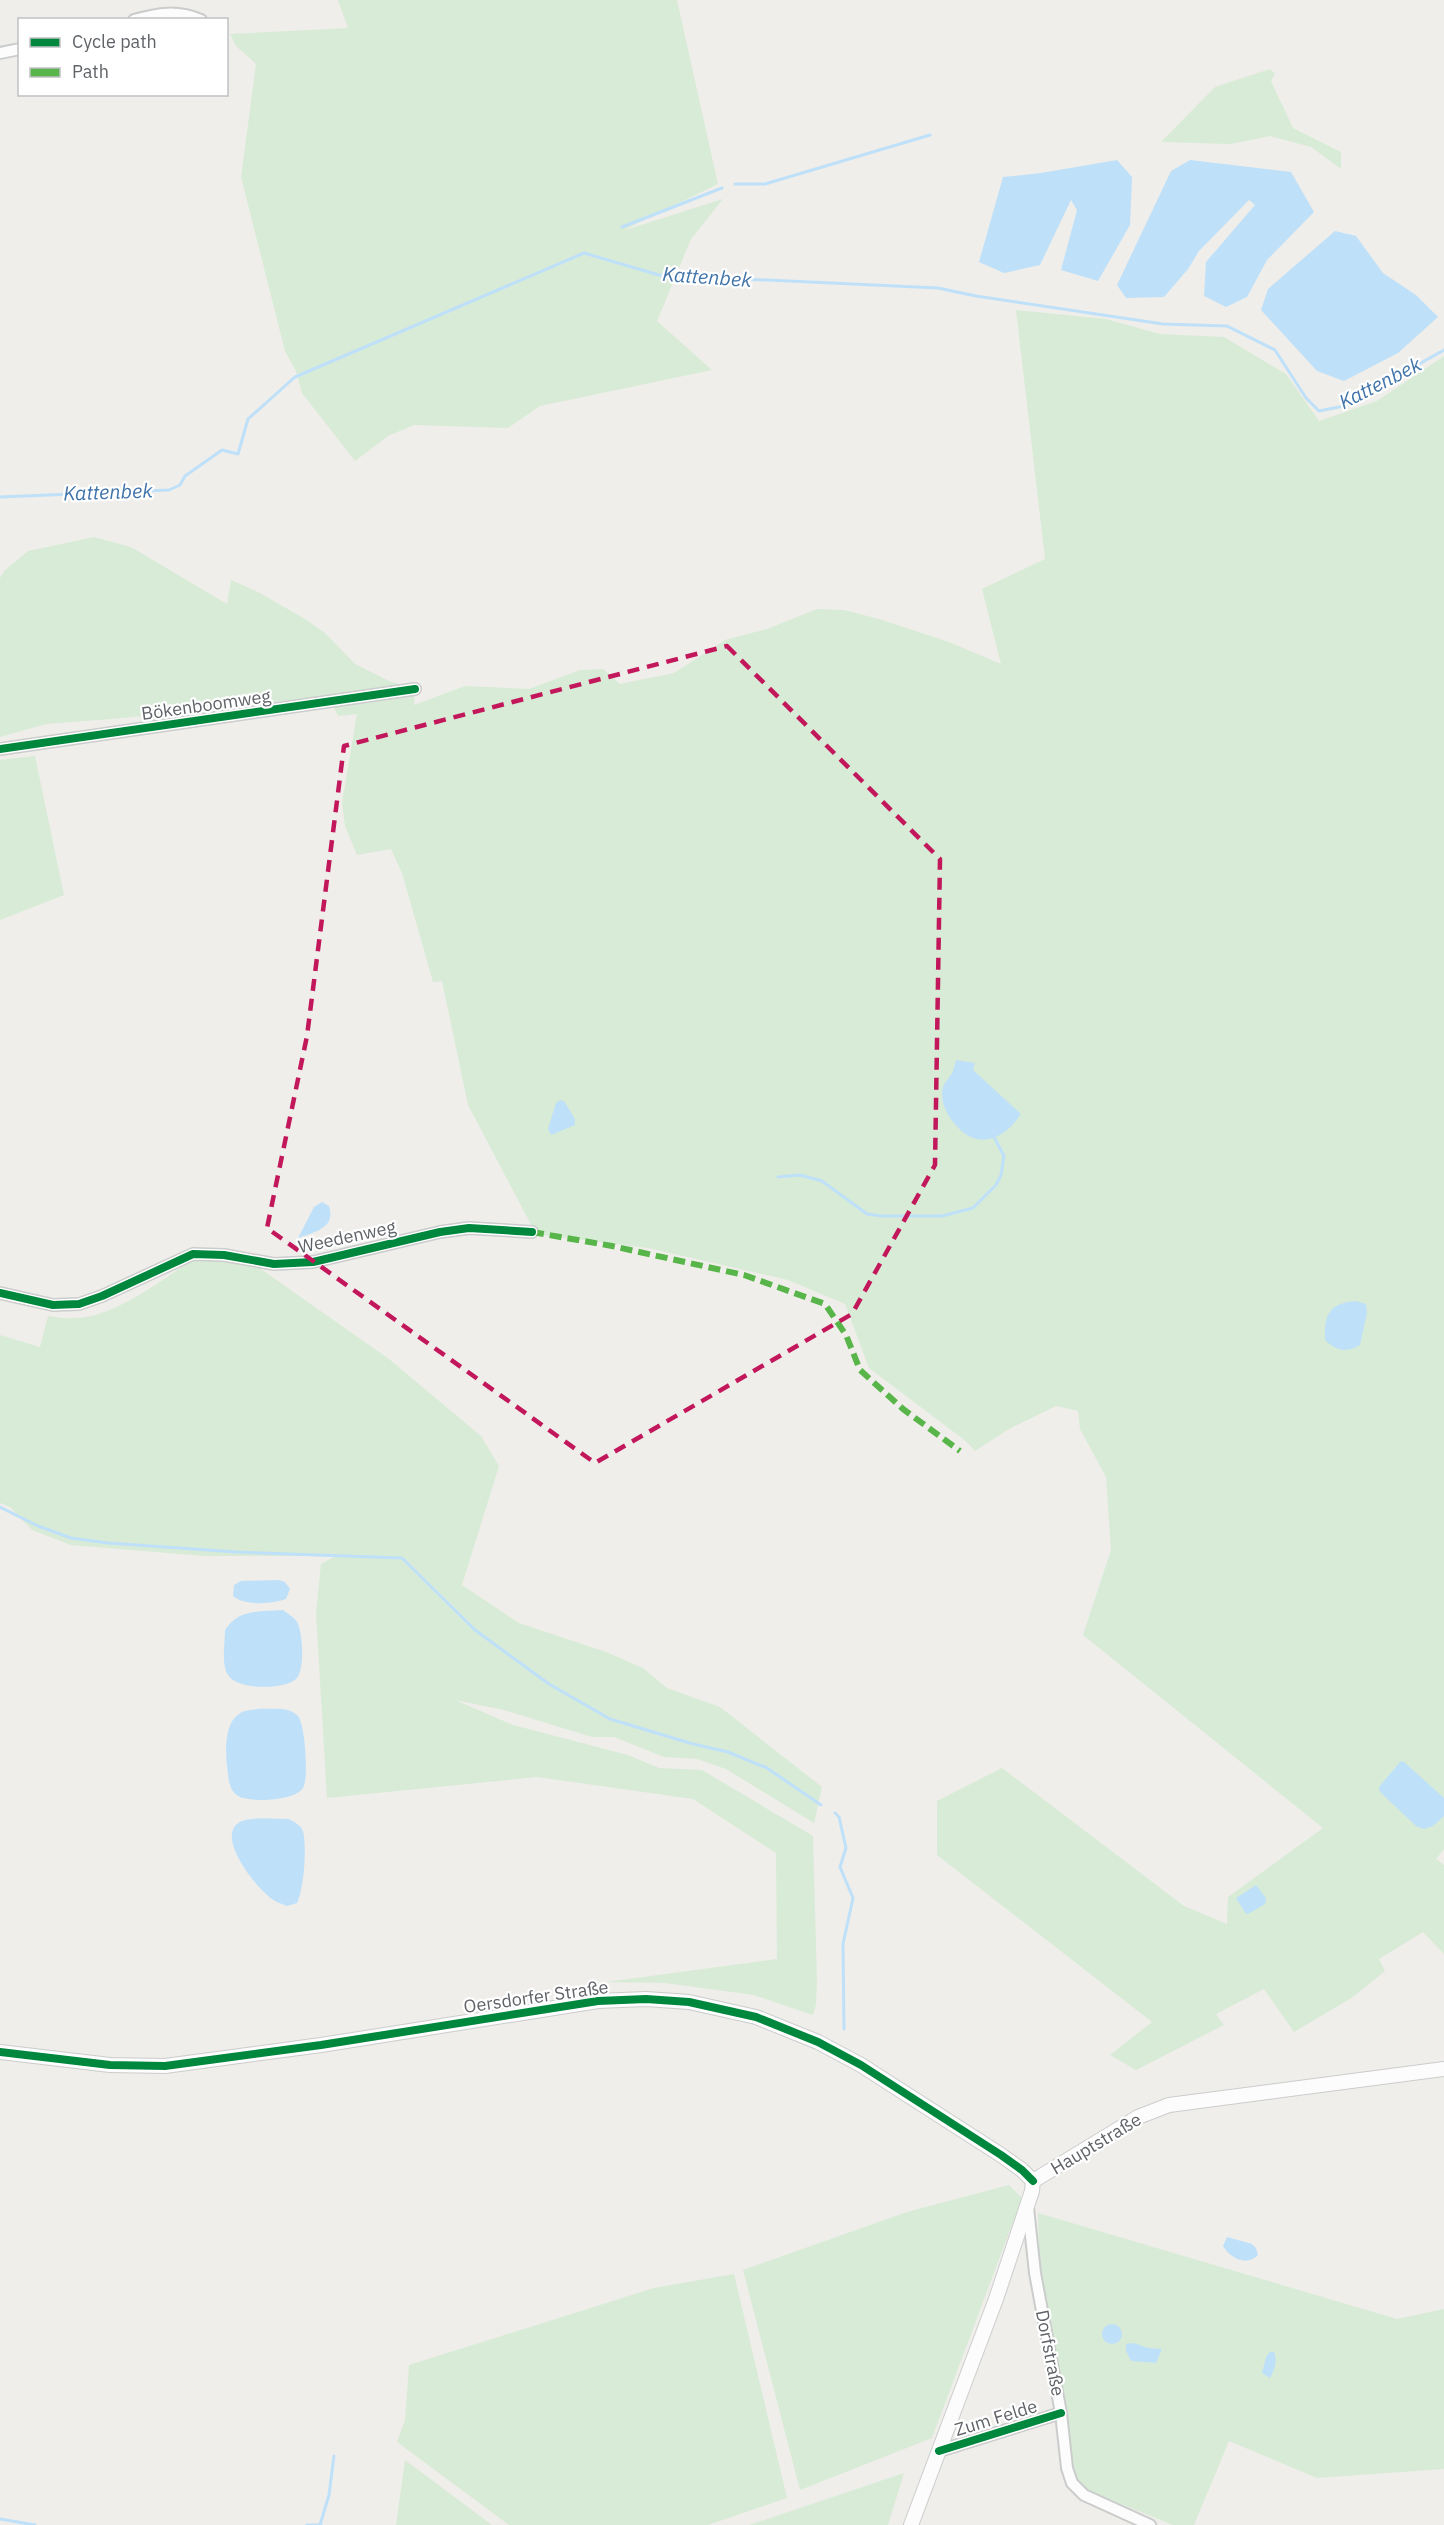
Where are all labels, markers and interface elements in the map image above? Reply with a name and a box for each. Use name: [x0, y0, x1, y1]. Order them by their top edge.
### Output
legend: [18, 18, 228, 96]
text: Cycle path: [72, 30, 157, 53]
text: Path: [72, 60, 109, 83]
water label: Kattenbek: [662, 260, 753, 293]
water label: Kattenbek: [1334, 350, 1426, 415]
water label: Kattenbek: [63, 476, 154, 507]
street label: Bökenboomweg: [140, 684, 273, 725]
street label: Weedenweg: [296, 1215, 398, 1258]
street label: Oersdorfer Straße: [462, 1975, 610, 2018]
street label: Hauptstraße: [1046, 2107, 1145, 2180]
street label: Dorfstraße: [1031, 2308, 1070, 2398]
street label: Zum Felde: [952, 2394, 1040, 2441]

